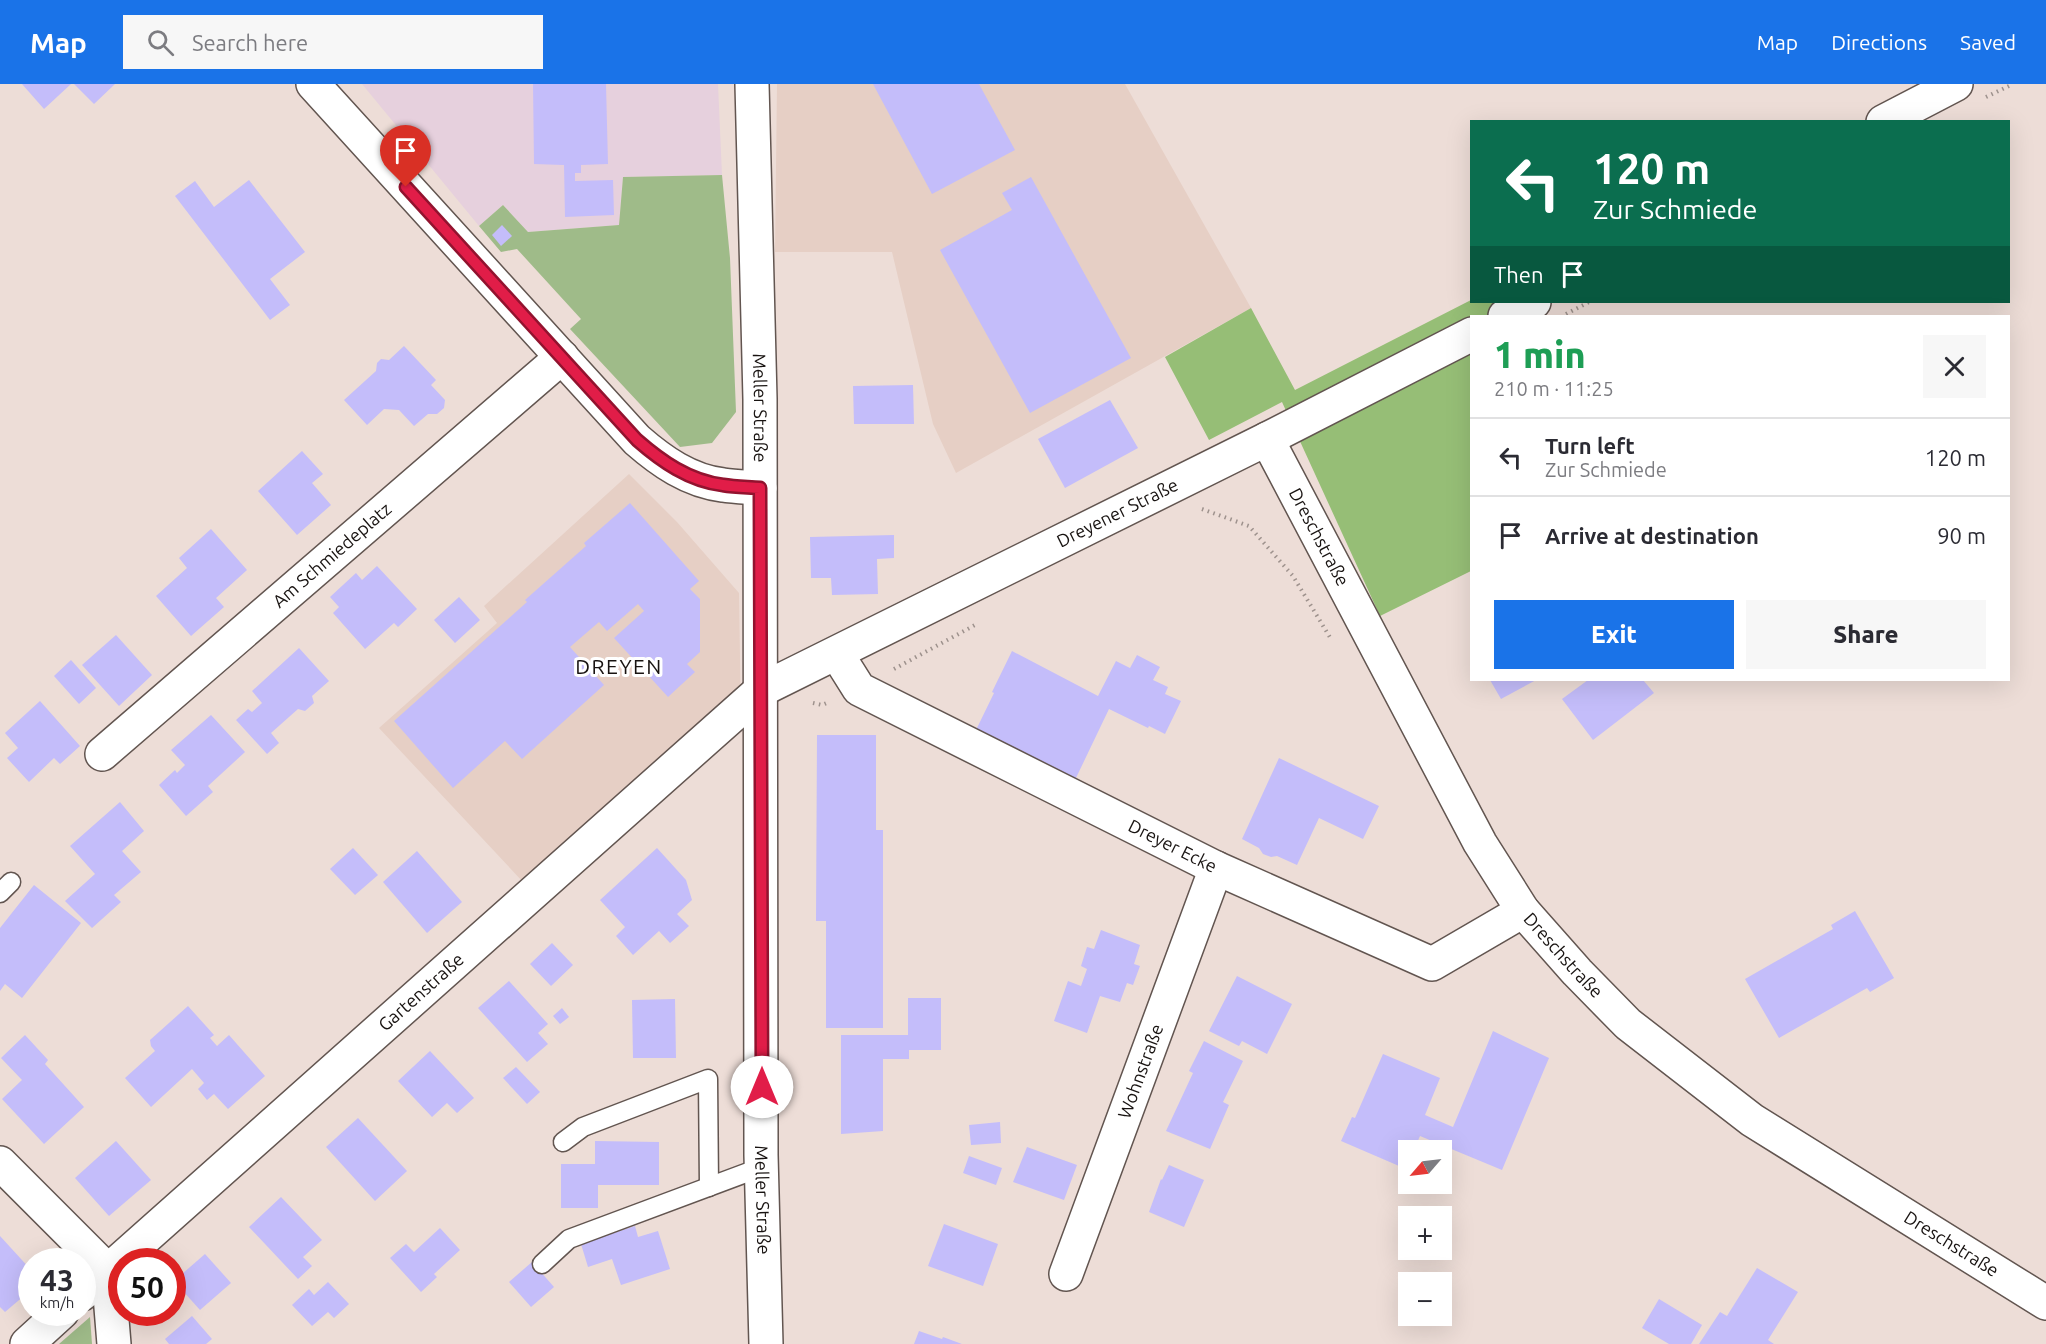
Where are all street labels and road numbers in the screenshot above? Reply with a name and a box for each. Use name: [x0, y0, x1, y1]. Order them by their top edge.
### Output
street label: Meller Straße: [750, 353, 771, 463]
street label: Dreyener Straße: [1053, 474, 1181, 551]
street label: Dreschstraße: [1286, 484, 1354, 589]
street label: Am Schmiedeplatz: [268, 498, 395, 611]
street label: Dreyer Ecke: [1125, 815, 1220, 876]
street label: Dreschstraße: [1520, 908, 1607, 1001]
street label: Gartenstraße: [374, 948, 467, 1035]
street label: Wohnstraße: [1113, 1021, 1166, 1121]
street label: Meller Straße: [752, 1145, 775, 1255]
street label: Dreschstraße: [1901, 1206, 2003, 1280]

